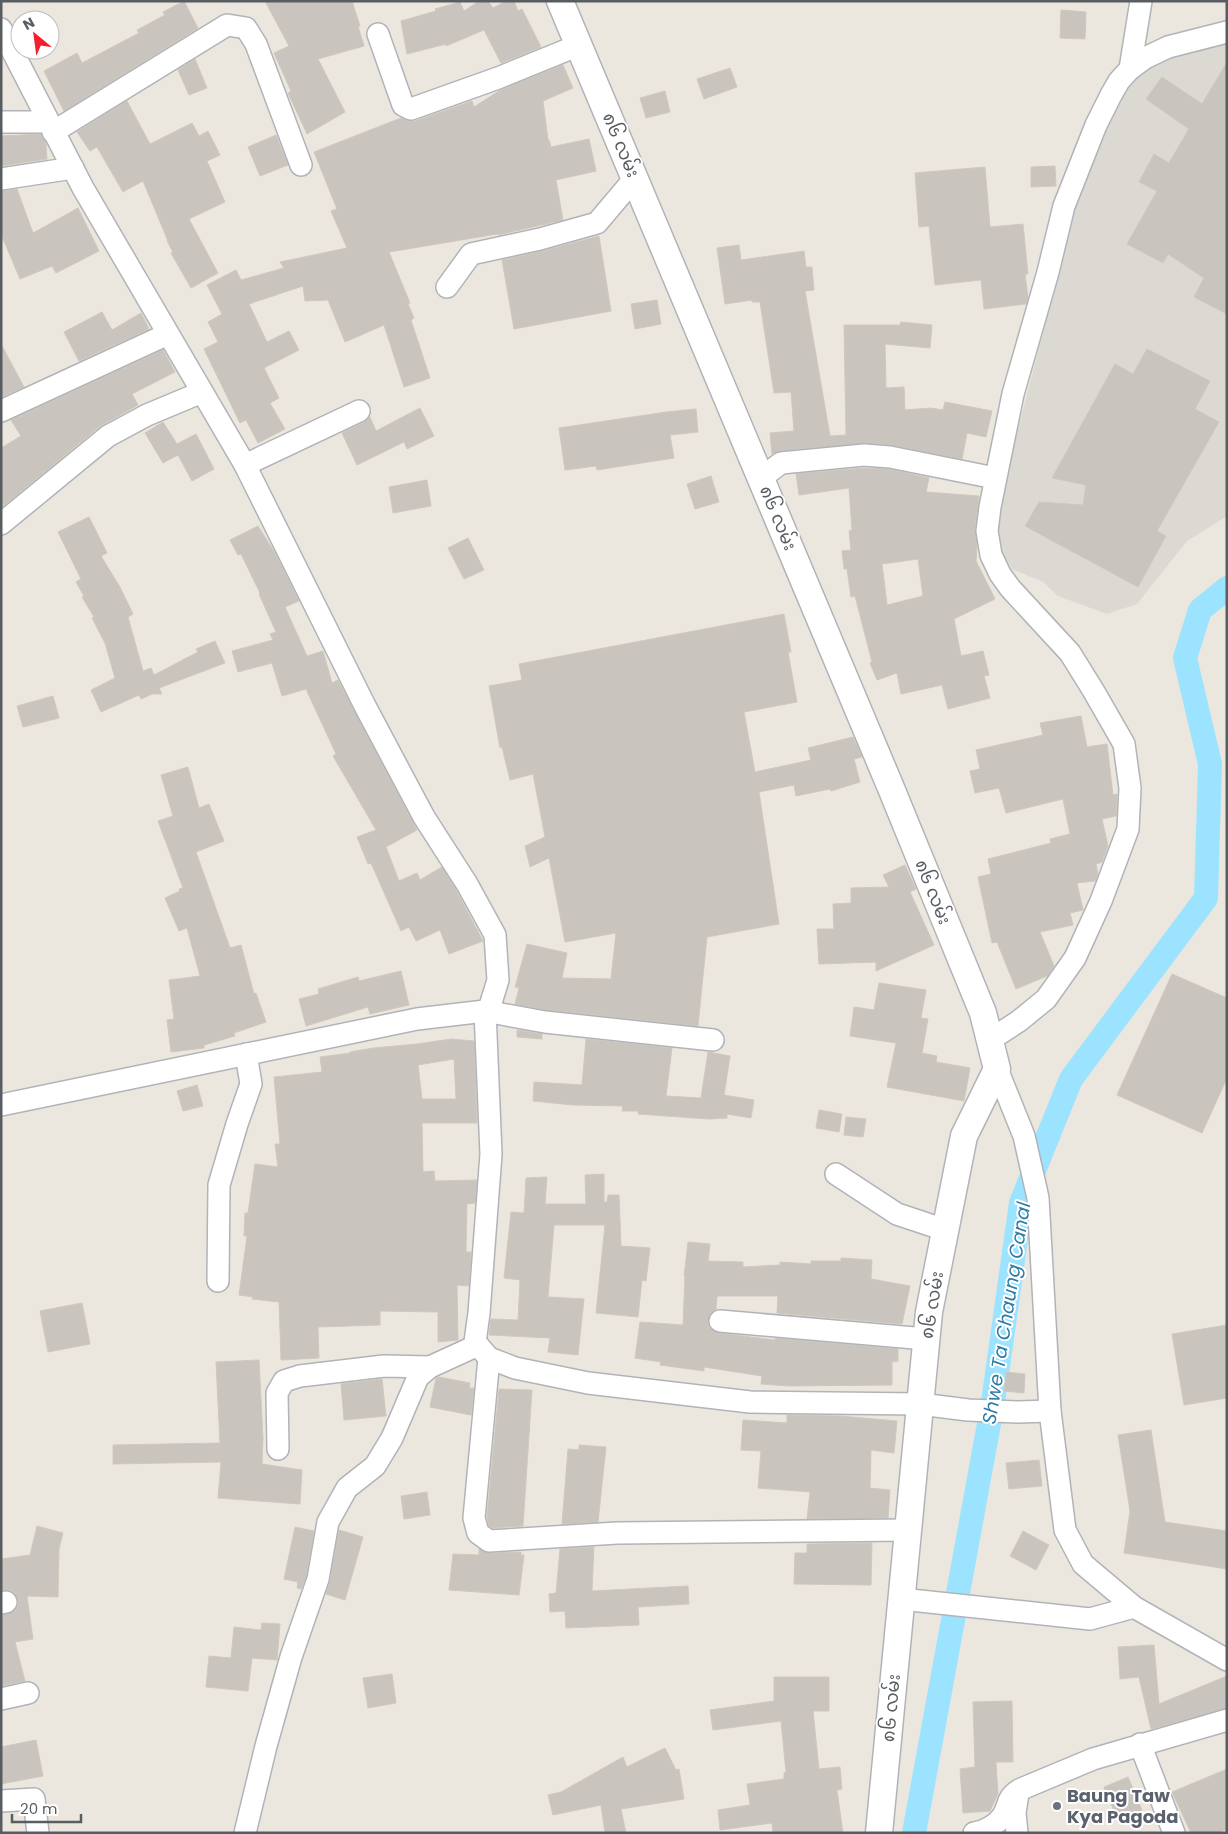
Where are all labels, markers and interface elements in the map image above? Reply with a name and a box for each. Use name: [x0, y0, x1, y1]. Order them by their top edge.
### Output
north arrow: [10, 10, 60, 60]
text: N: [19, 12, 38, 35]
street label: ၈၆ လမ်း: [597, 109, 646, 181]
street label: ၈၆ လမ်း: [754, 482, 803, 554]
street label: ၈၆ လမ်း: [909, 856, 958, 928]
water label: Shwe Ta Chaung Canal: [976, 1200, 1037, 1426]
street label: ၈၆ လမ်း: [914, 1269, 949, 1341]
street label: ၈၆ လမ်း: [875, 1673, 906, 1743]
place label: Baung Taw Kya Pagoda: [1067, 1783, 1179, 1829]
scale bar: [12, 1792, 81, 1824]
text: 20 m: [20, 1798, 58, 1819]
marker: Baung Taw Kya Pagoda: [1051, 1800, 1063, 1812]

